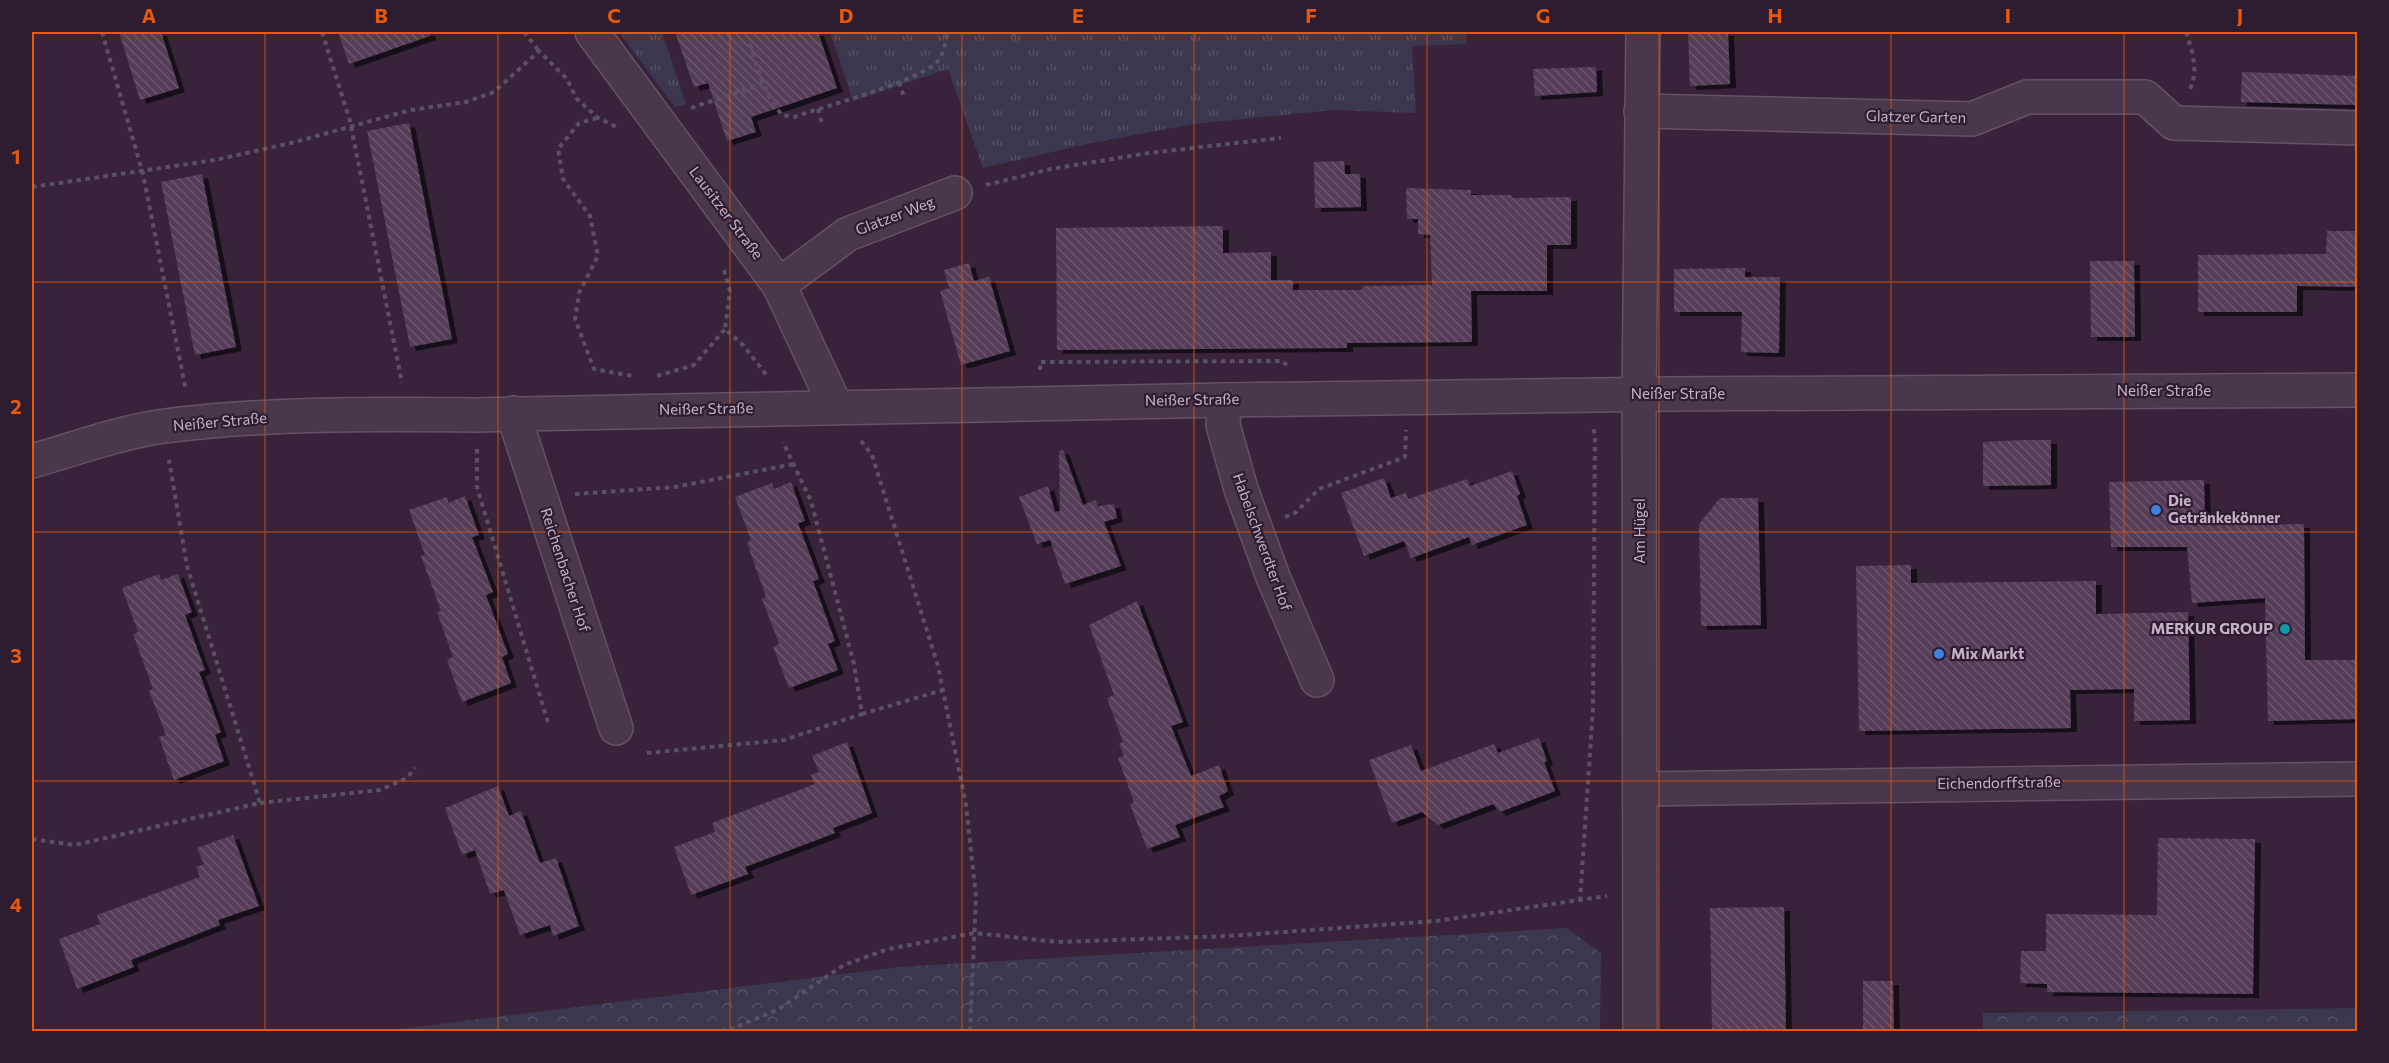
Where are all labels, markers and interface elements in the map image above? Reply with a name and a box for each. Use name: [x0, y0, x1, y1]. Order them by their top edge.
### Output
text: A: [142, 3, 156, 27]
text: B: [374, 3, 388, 27]
text: C: [607, 3, 621, 27]
text: D: [839, 3, 853, 27]
text: E: [1072, 3, 1084, 27]
text: F: [1305, 3, 1317, 27]
text: G: [1536, 3, 1550, 27]
text: H: [1768, 3, 1783, 27]
text: I: [2005, 3, 2011, 27]
text: J: [2237, 3, 2243, 27]
street label: Glatzer Garten: [1866, 106, 1966, 126]
text: 1: [11, 144, 21, 168]
street label: Lausitzer Straße: [686, 163, 768, 262]
street label: Glatzer Weg: [853, 192, 937, 238]
street label: Neißer Straße: [2117, 381, 2211, 399]
street label: Neißer Straße: [1631, 384, 1725, 402]
street label: Neißer Straße: [1145, 389, 1239, 409]
text: 2: [10, 394, 22, 418]
street label: Neißer Straße: [659, 398, 753, 418]
street label: Neißer Straße: [172, 408, 268, 434]
street label: Habelschwerdter Hof: [1230, 470, 1296, 613]
place label: Die Getränkekönner: [2168, 491, 2280, 526]
street label: Am Hügel: [1630, 498, 1648, 564]
marker: Die Getränkekönner: [2149, 503, 2163, 517]
street label: Reichenbacher Hof: [537, 505, 595, 634]
place label: MERKUR GROUP: [2151, 619, 2273, 637]
marker: MERKUR GROUP: [2278, 622, 2292, 636]
text: 3: [10, 643, 22, 667]
place label: Mix Markt: [1951, 644, 2024, 662]
marker: Mix Markt: [1932, 647, 1946, 661]
street label: Eichendorffstraße: [1937, 772, 2061, 792]
text: 4: [10, 892, 22, 916]

